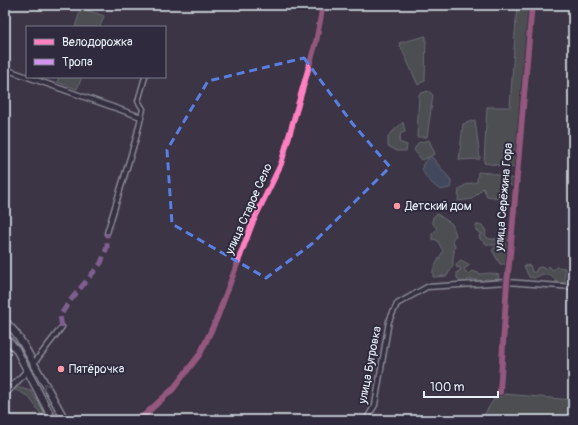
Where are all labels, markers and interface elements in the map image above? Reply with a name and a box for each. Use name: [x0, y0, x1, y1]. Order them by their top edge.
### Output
legend: [26, 26, 166, 78]
text: Велодорожка: [62, 35, 133, 50]
text: Тропа: [62, 55, 93, 70]
street label: улица Серёжина Гора: [492, 142, 516, 253]
street label: улица Старое Село: [222, 161, 276, 258]
place label: Детский дом: [404, 199, 472, 214]
marker: Детский дом: [392, 201, 402, 211]
street label: улица Бугровка: [355, 325, 385, 406]
place label: Пятёрочка: [69, 362, 125, 377]
marker: Пятёрочка: [56, 364, 66, 374]
scale bar: [424, 373, 498, 399]
text: 100 m: [430, 380, 465, 395]
one-way arrow: [44, 382, 51, 390]

